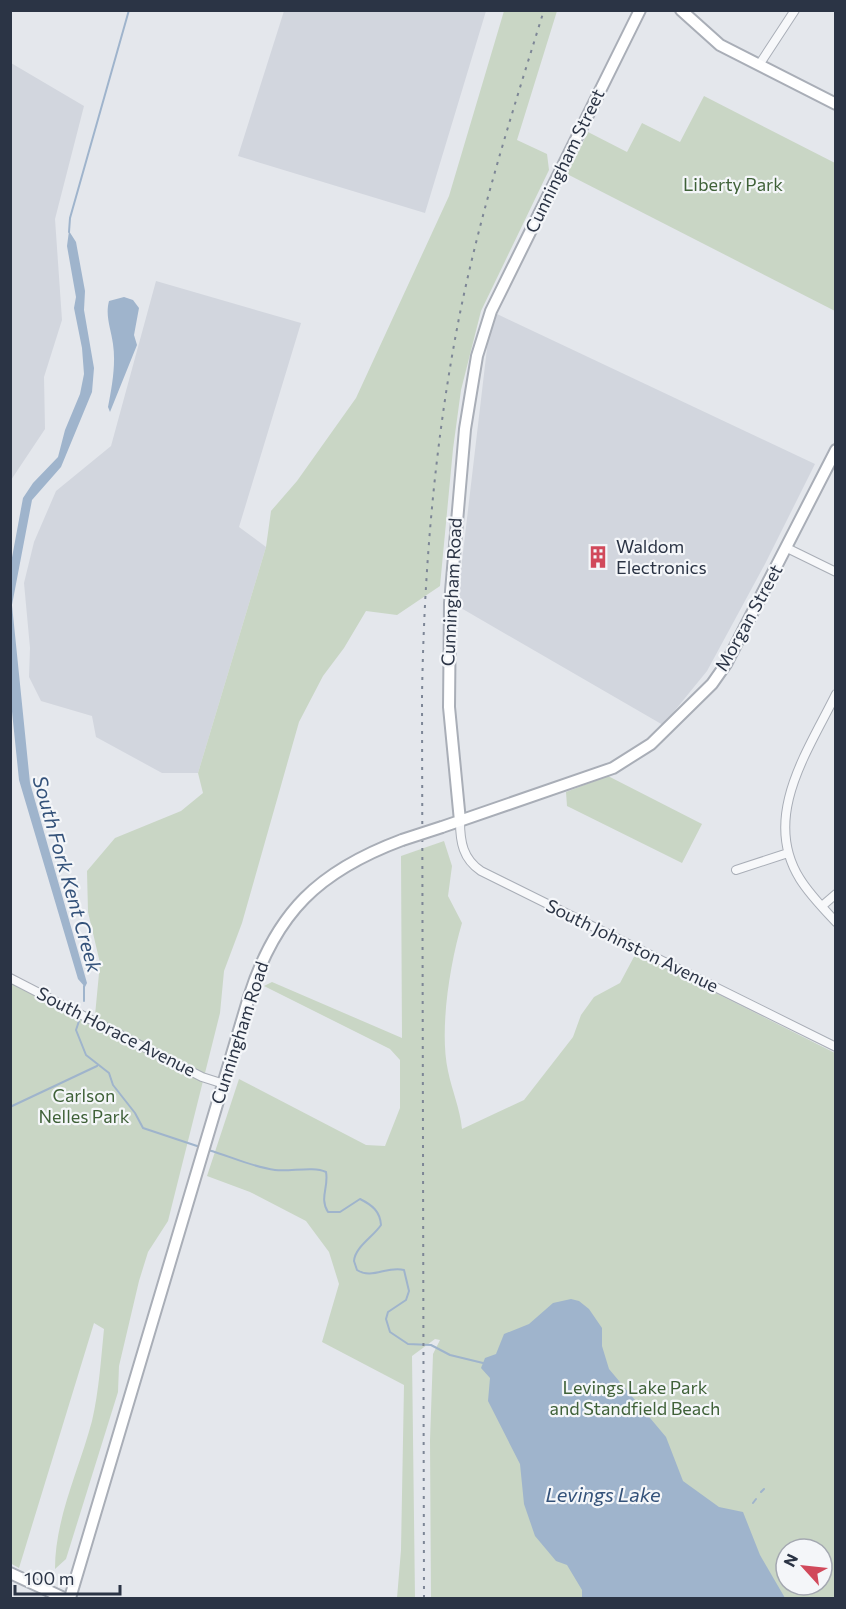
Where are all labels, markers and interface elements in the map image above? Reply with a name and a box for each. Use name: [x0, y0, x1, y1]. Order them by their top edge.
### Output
street label: Cunningham Street: [520, 85, 609, 236]
park label: Liberty Park: [683, 173, 783, 195]
street label: Cunningham Road: [436, 517, 466, 667]
place label: Waldom Electronics: [616, 535, 707, 578]
building icon: Waldom Electronics: [585, 544, 611, 570]
street label: Morgan Street: [710, 560, 787, 675]
water label: South Fork Kent Creek: [28, 772, 108, 976]
street label: South Johnston Avenue: [543, 894, 722, 996]
street label: Cunningham Road: [206, 959, 272, 1107]
street label: South Horace Avenue: [33, 982, 199, 1081]
park label: Carlson Nelles Park: [39, 1084, 130, 1127]
park label: Levings Lake Park and Standfield Beach: [550, 1376, 720, 1419]
water label: Levings Lake: [545, 1482, 661, 1506]
north arrow: [774, 1537, 834, 1597]
text: N: [779, 1550, 801, 1570]
scale bar: [15, 1558, 120, 1596]
text: 100 m: [24, 1567, 74, 1589]

